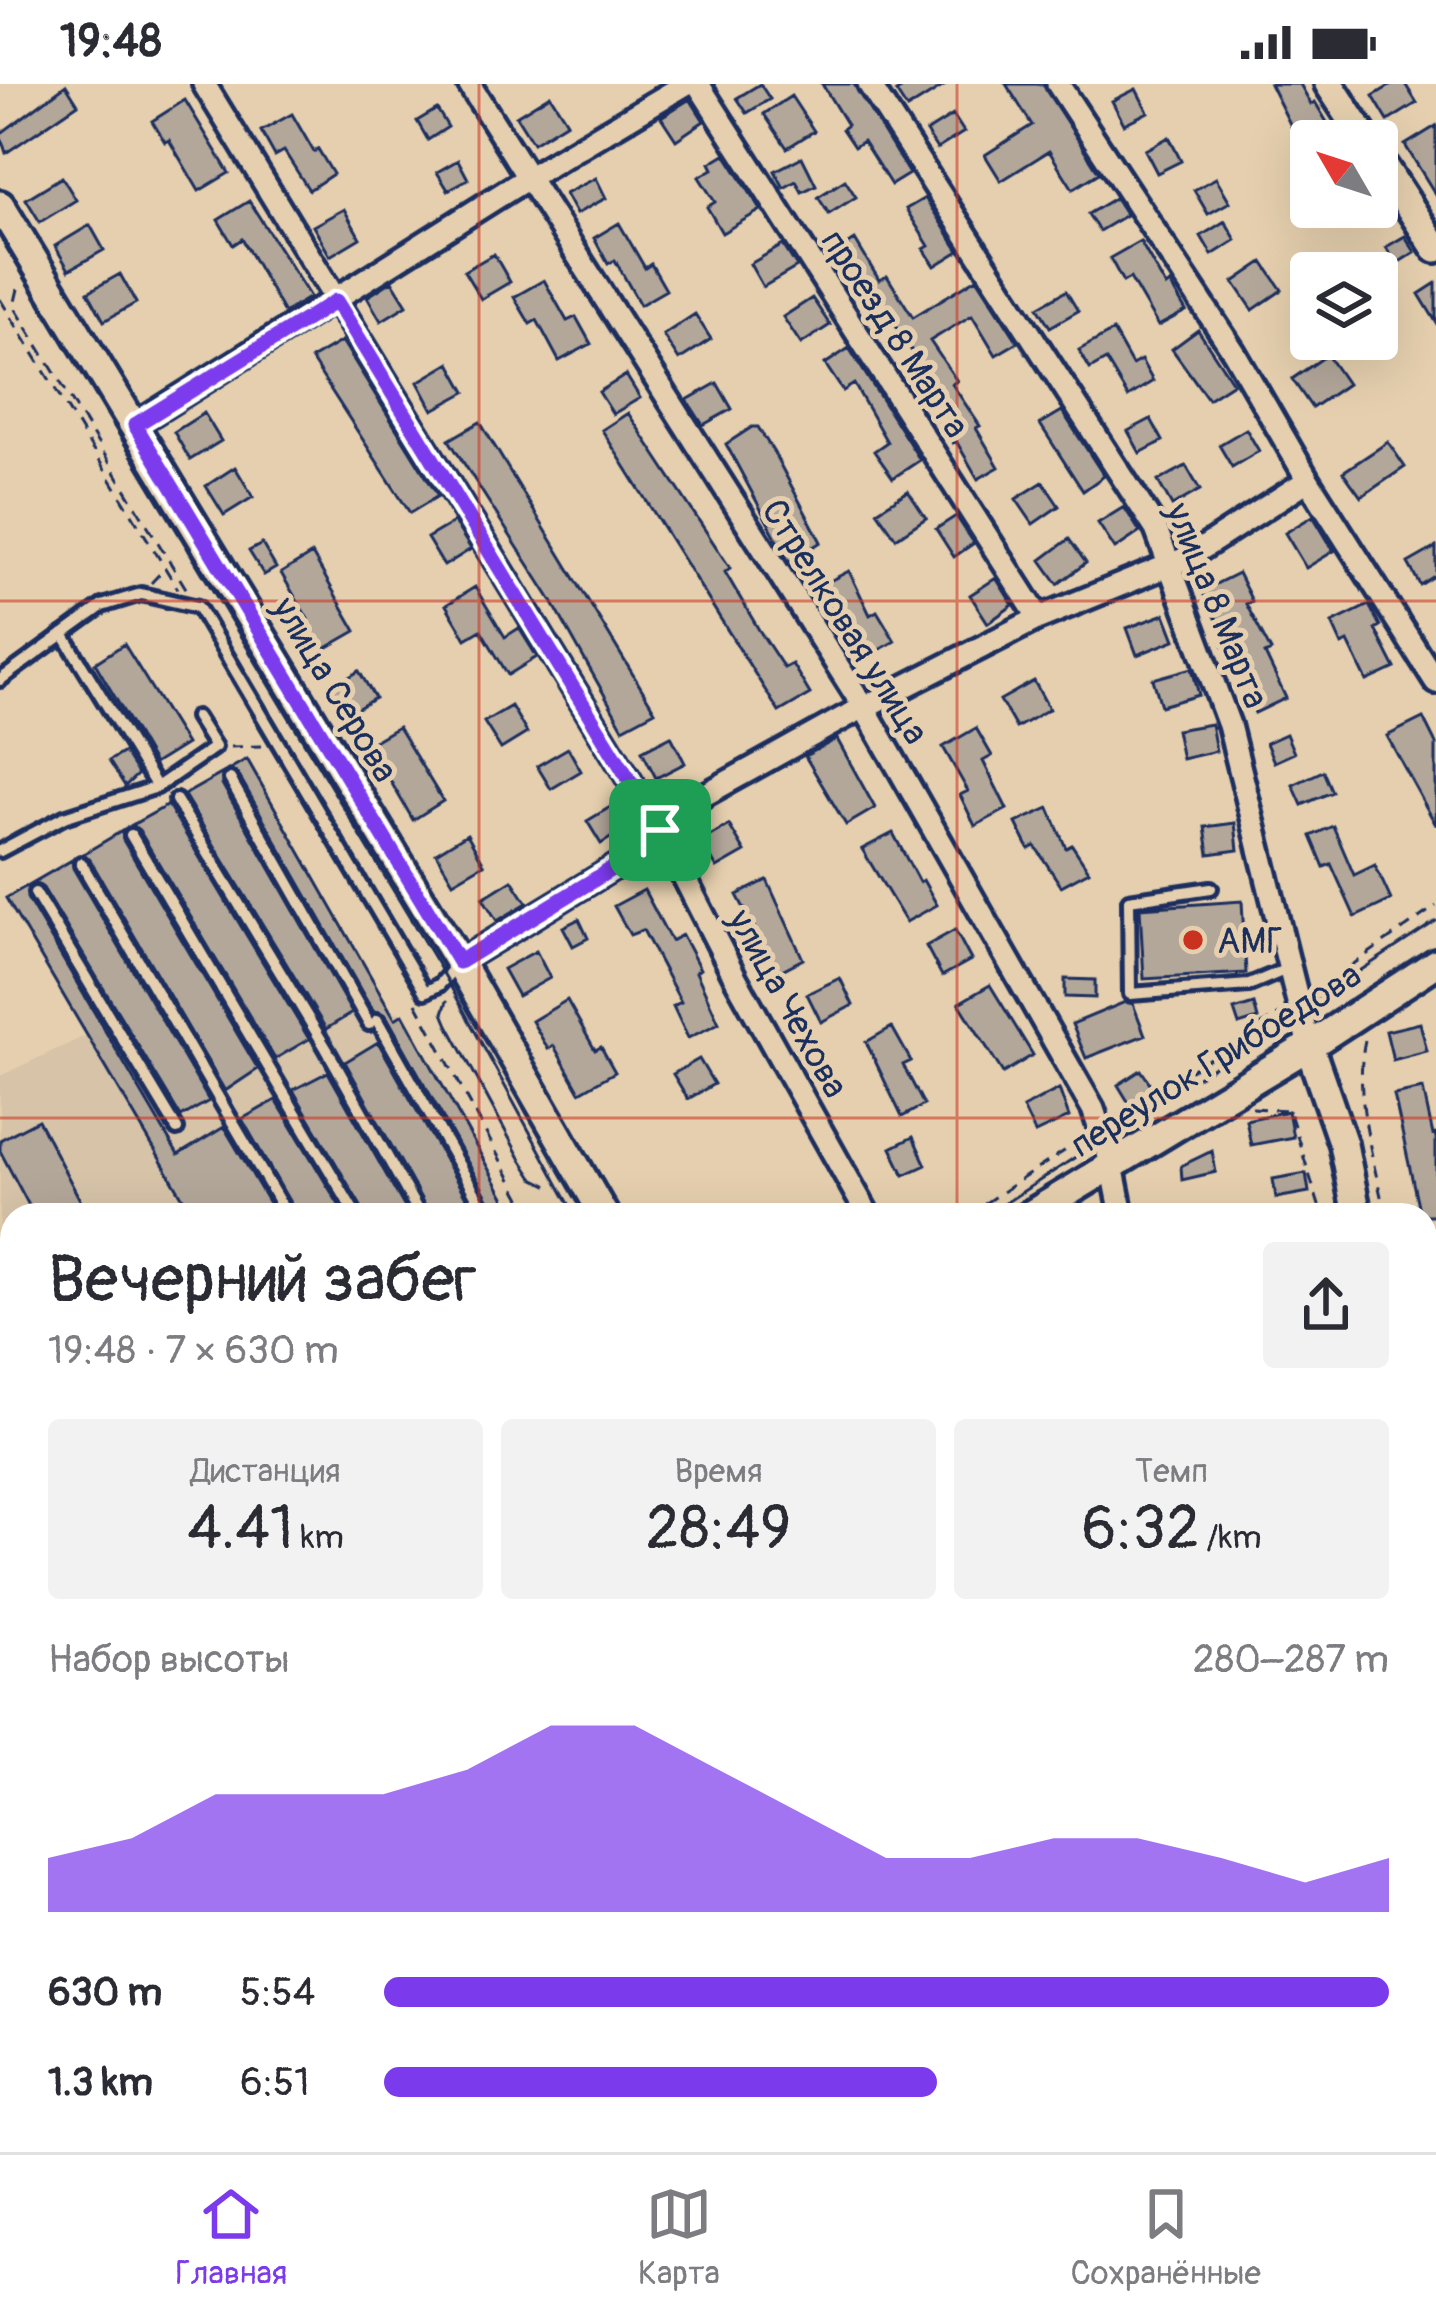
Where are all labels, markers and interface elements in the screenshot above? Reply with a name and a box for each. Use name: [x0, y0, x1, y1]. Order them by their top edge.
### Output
text: 19:48: [60, 14, 162, 70]
north arrow: [1290, 120, 1398, 228]
map controls: [1290, 120, 1398, 360]
street label: проезд 8 Марта: [811, 221, 979, 447]
button: layers: [1290, 252, 1398, 360]
street label: Стрелковая улица: [751, 491, 938, 753]
street label: улица 8 Марта: [1155, 495, 1278, 715]
street label: улица Серова: [261, 588, 408, 791]
pin: [609, 779, 711, 881]
icon: arrive: [627, 797, 693, 863]
street label: улица Чехова: [717, 901, 858, 1106]
place label: АМГ: [1217, 919, 1284, 964]
marker: АМГ: [1180, 927, 1206, 953]
street label: переулок Грибоедова: [1062, 953, 1369, 1168]
text: Вечерний забег: [48, 1239, 477, 1322]
button: share: [1263, 1242, 1389, 1368]
text: 19:48 · 7 × 630 m: [48, 1326, 339, 1375]
text: Дистанция: [191, 1451, 340, 1492]
text: Время: [675, 1451, 762, 1492]
text: Темп: [1135, 1451, 1208, 1492]
text: 4.41: [187, 1492, 293, 1567]
text: 28:49: [646, 1492, 791, 1567]
text: 6:32: [1081, 1492, 1199, 1567]
text: km: [293, 1517, 344, 1558]
text: /km: [1199, 1517, 1262, 1558]
text: Набор высоты: [48, 1635, 290, 1684]
text: 280–287 m: [1193, 1635, 1389, 1684]
text: 630 m: [48, 1968, 162, 2017]
text: 5:54: [240, 1968, 315, 2017]
text: 1.3 km: [48, 2058, 153, 2107]
text: 6:51: [240, 2058, 310, 2107]
tab: Главная: [175, 2181, 287, 2294]
tab: Карта: [638, 2181, 720, 2294]
tab: Сохранённые: [1070, 2181, 1261, 2294]

